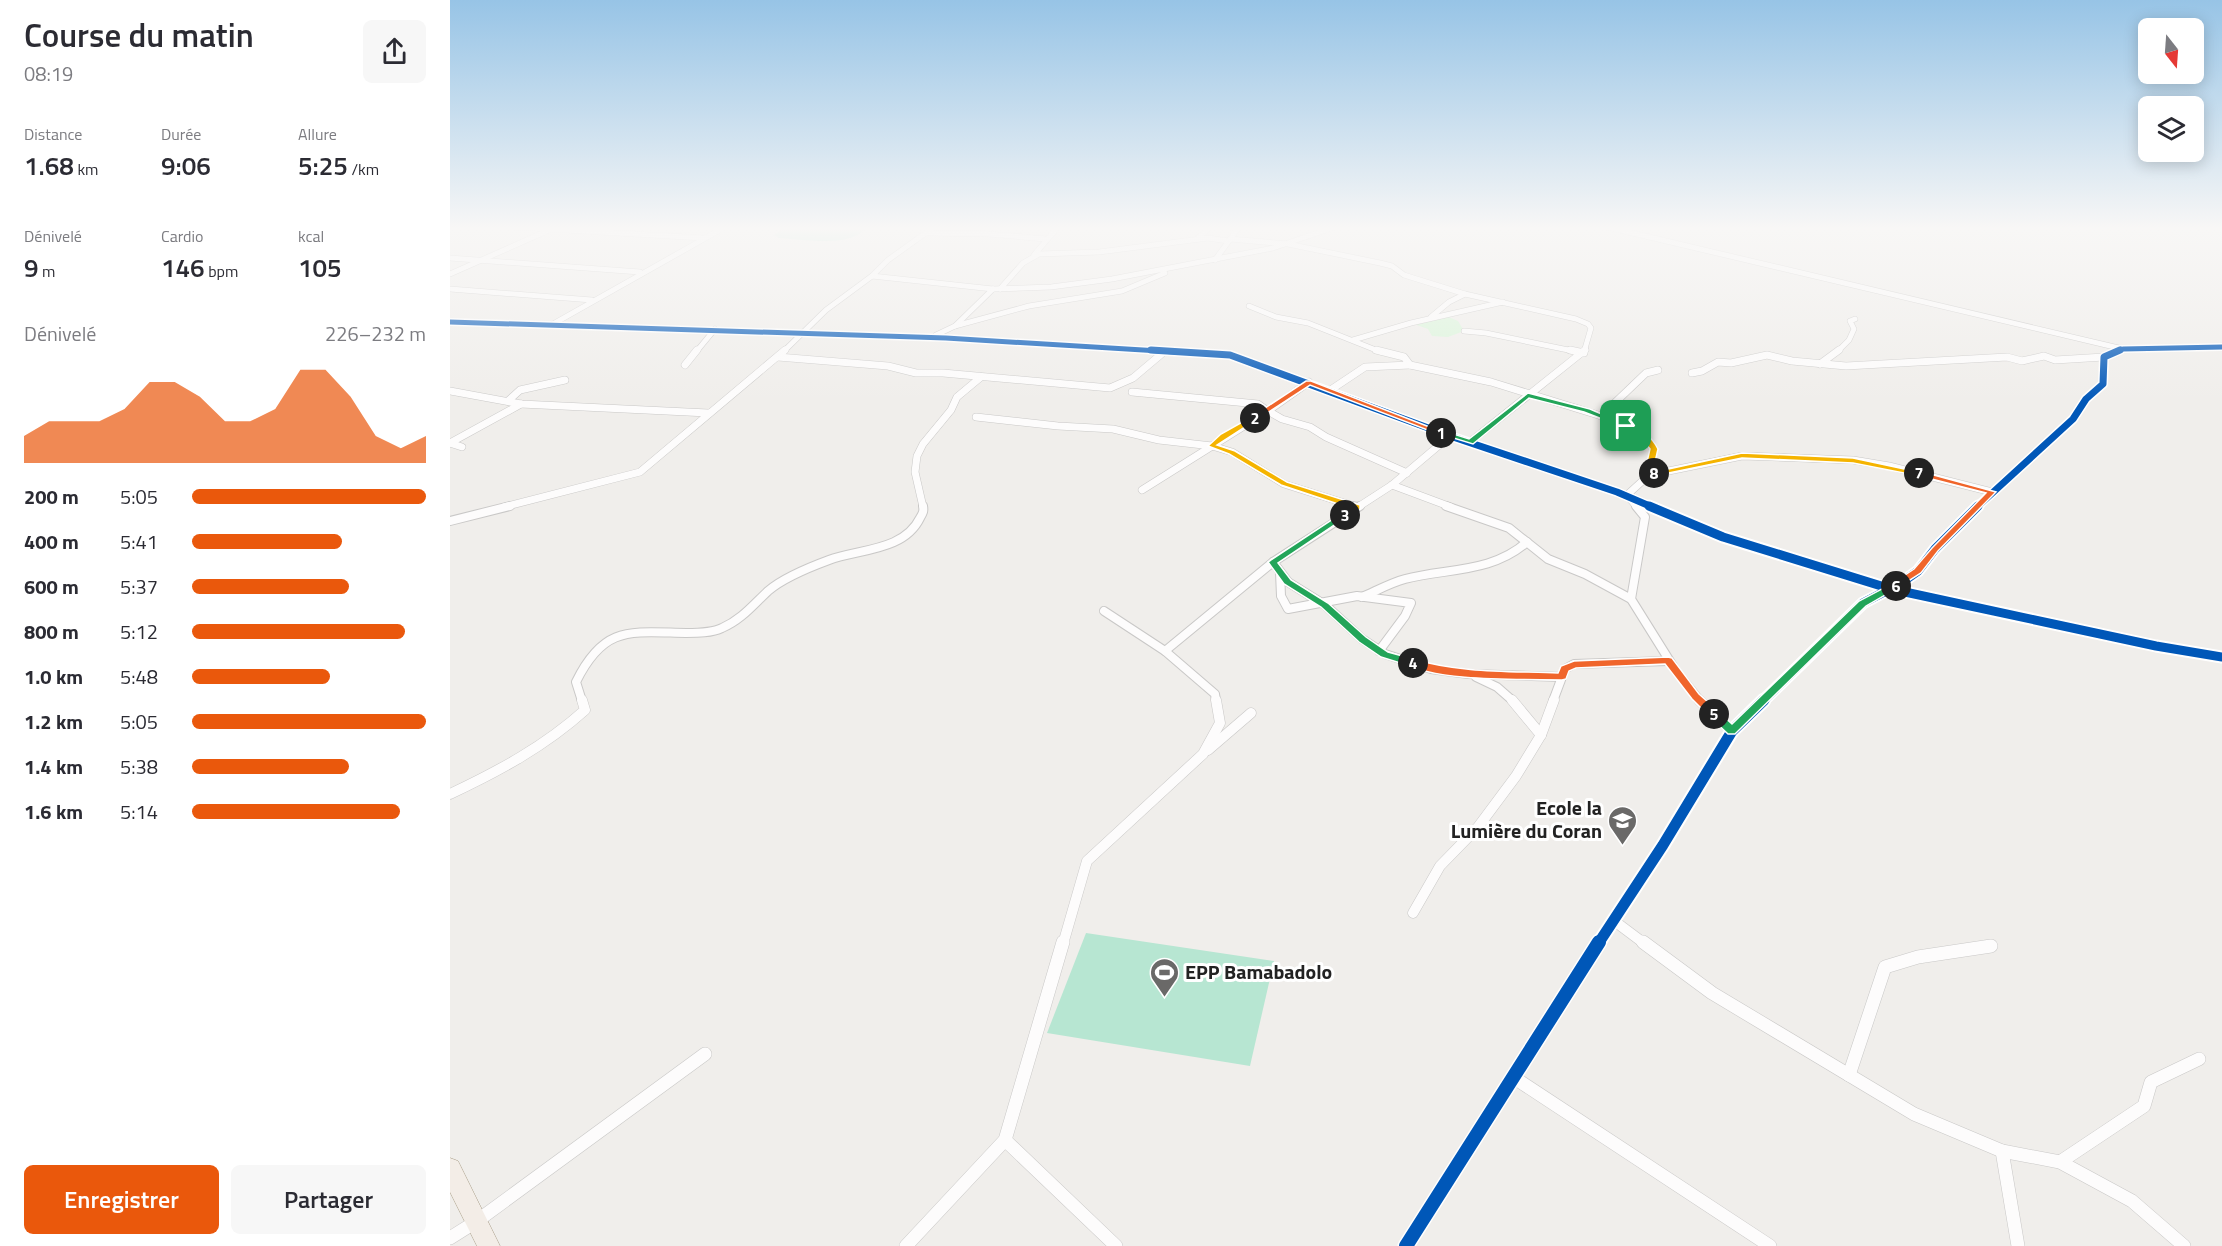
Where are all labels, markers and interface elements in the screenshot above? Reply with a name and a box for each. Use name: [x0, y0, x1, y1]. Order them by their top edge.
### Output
text: Course du matin: [24, 10, 254, 60]
north arrow: [2138, 18, 2204, 84]
map controls: [2138, 18, 2204, 162]
button: share: [363, 20, 426, 83]
text: 08:19: [24, 58, 73, 89]
button: layers: [2138, 96, 2204, 162]
text: Distance: [24, 122, 82, 146]
text: Durée: [161, 122, 201, 146]
text: Allure: [298, 122, 337, 146]
text: 1.68: [24, 146, 74, 185]
text: 9:06: [161, 146, 211, 185]
text: 5:25: [298, 146, 348, 185]
text: km: [74, 157, 98, 181]
text: /km: [348, 157, 379, 181]
text: Dénivelé: [24, 224, 82, 248]
text: Cardio: [161, 224, 203, 248]
text: kcal: [298, 224, 324, 248]
text: 9: [24, 248, 39, 287]
text: 146: [161, 248, 205, 287]
text: 105: [298, 248, 342, 287]
text: m: [39, 259, 55, 283]
text: bpm: [205, 259, 238, 283]
text: Dénivelé: [24, 318, 96, 349]
text: 226–232 m: [325, 318, 426, 349]
pin: [1600, 400, 1651, 451]
pin: 2: [1240, 403, 1270, 433]
text: 2: [1251, 406, 1259, 430]
icon: arrive: [1609, 409, 1642, 442]
pin: 1: [1426, 418, 1456, 448]
text: 1: [1437, 421, 1445, 445]
pin: 8: [1639, 458, 1669, 488]
pin: 7: [1904, 458, 1934, 488]
text: 8: [1650, 461, 1658, 485]
text: 7: [1915, 461, 1923, 485]
text: 200 m: [24, 481, 79, 512]
text: 5:05: [120, 481, 158, 512]
pin: 3: [1330, 500, 1360, 530]
text: 3: [1341, 503, 1349, 527]
text: 400 m: [24, 526, 79, 557]
text: 5:41: [120, 526, 158, 557]
text: 600 m: [24, 571, 79, 602]
text: 5:37: [120, 571, 158, 602]
pin: 6: [1881, 571, 1911, 601]
text: 6: [1892, 574, 1900, 598]
text: 800 m: [24, 616, 79, 647]
text: 5:12: [120, 616, 158, 647]
pin: 4: [1398, 648, 1428, 678]
text: 4: [1409, 651, 1417, 675]
text: 1.0 km: [24, 661, 83, 692]
text: 5:48: [120, 661, 158, 692]
pin: 5: [1699, 699, 1729, 729]
text: 5: [1710, 702, 1718, 726]
text: 1.2 km: [24, 706, 83, 737]
text: 5:05: [120, 706, 158, 737]
text: 1.4 km: [24, 751, 83, 782]
text: 5:38: [120, 751, 158, 782]
place label: Ecole la Lumière du Coran: [1451, 792, 1602, 846]
text: 1.6 km: [24, 796, 83, 827]
text: 5:14: [120, 796, 158, 827]
school or university icon: Ecole la Lumière du Coran: [1607, 804, 1639, 846]
sports icon: EPP Bamabadolo: [1148, 956, 1180, 998]
place label: EPP Bamabadolo: [1185, 956, 1332, 987]
button: Enregistrer: [24, 1165, 219, 1234]
button: Partager: [231, 1165, 426, 1234]

